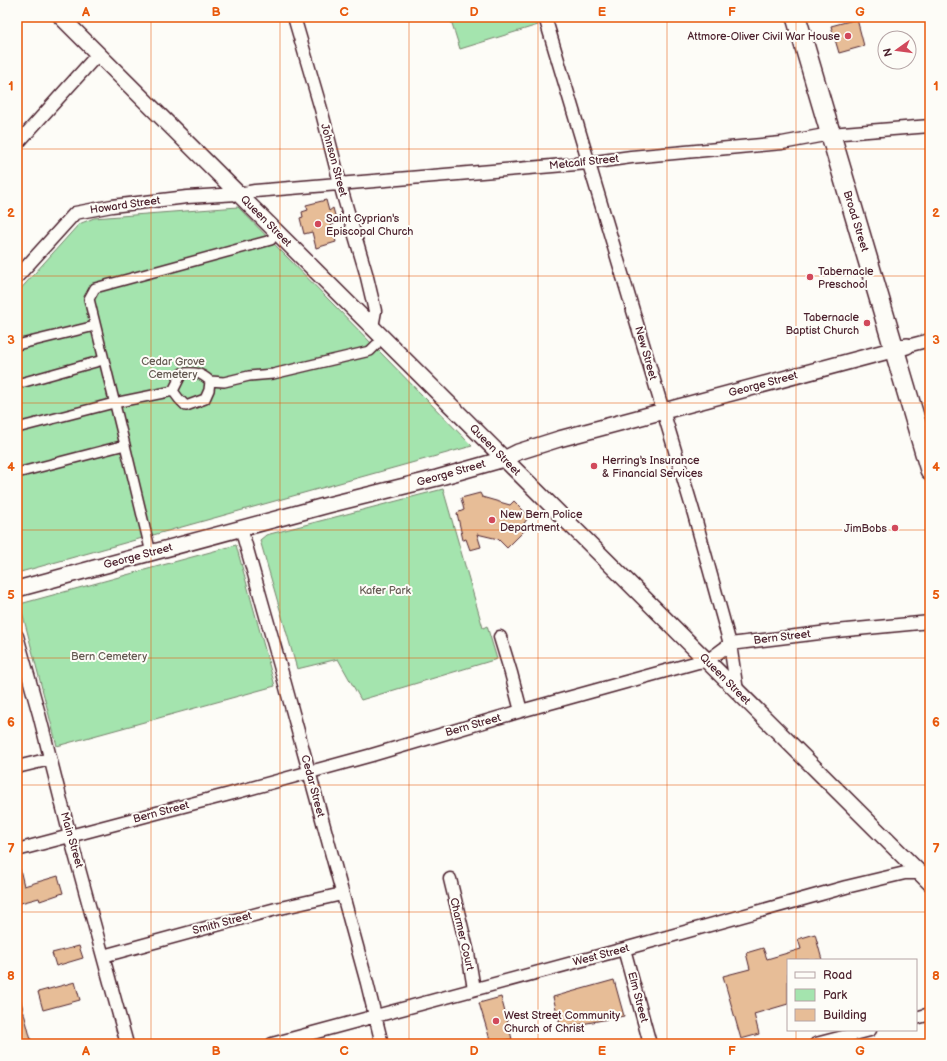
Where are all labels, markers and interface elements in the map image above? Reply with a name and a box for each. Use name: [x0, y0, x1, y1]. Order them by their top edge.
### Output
text: A: [81, 4, 90, 20]
text: B: [211, 4, 221, 20]
text: C: [339, 4, 349, 20]
text: D: [469, 4, 479, 20]
text: E: [598, 4, 607, 20]
text: F: [728, 4, 736, 20]
text: G: [855, 4, 865, 20]
place label: Attmore-Oliver Civil War House: [688, 30, 840, 43]
north arrow: [877, 30, 917, 70]
marker: Attmore-Oliver Civil War House: [843, 31, 853, 41]
text: N: [880, 47, 895, 58]
text: 1: [8, 78, 14, 94]
text: 1: [933, 78, 939, 94]
street label: Johnson Street: [318, 122, 350, 198]
street label: Metcalf Street: [549, 152, 620, 172]
street label: Broad Street: [841, 189, 872, 254]
street label: Queen Street: [238, 193, 295, 250]
street label: Howard Street: [89, 194, 162, 216]
text: 2: [7, 205, 15, 221]
text: 2: [932, 205, 940, 221]
place label: Saint Cyprian's Episcopal Church: [326, 212, 413, 238]
marker: Saint Cyprian's Episcopal Church: [313, 219, 323, 229]
place label: Tabernacle Preschool: [818, 265, 874, 291]
marker: Tabernacle Preschool: [805, 272, 815, 282]
place label: Tabernacle Baptist Church: [786, 311, 859, 337]
marker: Tabernacle Baptist Church: [862, 318, 872, 328]
street label: New Street: [632, 325, 660, 382]
text: 3: [7, 332, 15, 348]
text: 3: [932, 332, 940, 348]
park label: Cedar Grove Cemetery: [141, 355, 205, 381]
street label: George Street: [727, 368, 799, 399]
street label: Queen Street: [467, 422, 524, 479]
place label: Herring's Insurance & Financial Services: [602, 454, 703, 480]
street label: George Street: [415, 457, 487, 489]
text: 4: [7, 459, 15, 475]
text: 4: [932, 459, 940, 475]
marker: Herring's Insurance & Financial Services: [589, 461, 599, 471]
place label: New Bern Police Department: [500, 508, 583, 534]
marker: New Bern Police Department: [487, 515, 497, 525]
place label: JimBobs: [844, 522, 888, 535]
marker: JimBobs: [890, 523, 900, 533]
street label: George Street: [102, 540, 174, 571]
park label: Kafer Park: [359, 584, 411, 597]
text: 5: [7, 587, 15, 603]
text: 5: [932, 587, 940, 603]
street label: Bern Street: [753, 627, 812, 647]
park label: Bern Cemetery: [71, 650, 147, 663]
street label: Queen Street: [697, 651, 754, 708]
street label: Bern Street: [444, 711, 503, 739]
text: 6: [7, 714, 15, 730]
text: 6: [932, 714, 940, 730]
street label: Cedar Street: [298, 753, 328, 819]
street label: Bern Street: [132, 798, 191, 826]
street label: Main Street: [58, 811, 86, 870]
text: 7: [7, 841, 15, 857]
text: 7: [932, 841, 940, 857]
street label: Charmer Court: [447, 896, 477, 972]
street label: Smith Street: [191, 909, 254, 937]
street label: West Street: [571, 941, 631, 969]
legend: [787, 959, 917, 1031]
text: 8: [7, 968, 15, 984]
text: Road: [823, 968, 852, 983]
text: 8: [932, 968, 940, 984]
street label: Elm Street: [625, 970, 651, 1024]
text: Park: [823, 988, 847, 1003]
text: Building: [823, 1008, 867, 1023]
place label: West Street Community Church of Christ: [504, 1009, 620, 1035]
marker: West Street Community Church of Christ: [491, 1016, 501, 1026]
text: A: [81, 1043, 90, 1059]
text: B: [211, 1043, 221, 1059]
text: C: [339, 1043, 349, 1059]
text: D: [469, 1043, 479, 1059]
text: E: [598, 1043, 607, 1059]
text: F: [728, 1043, 736, 1059]
text: G: [855, 1043, 865, 1059]

